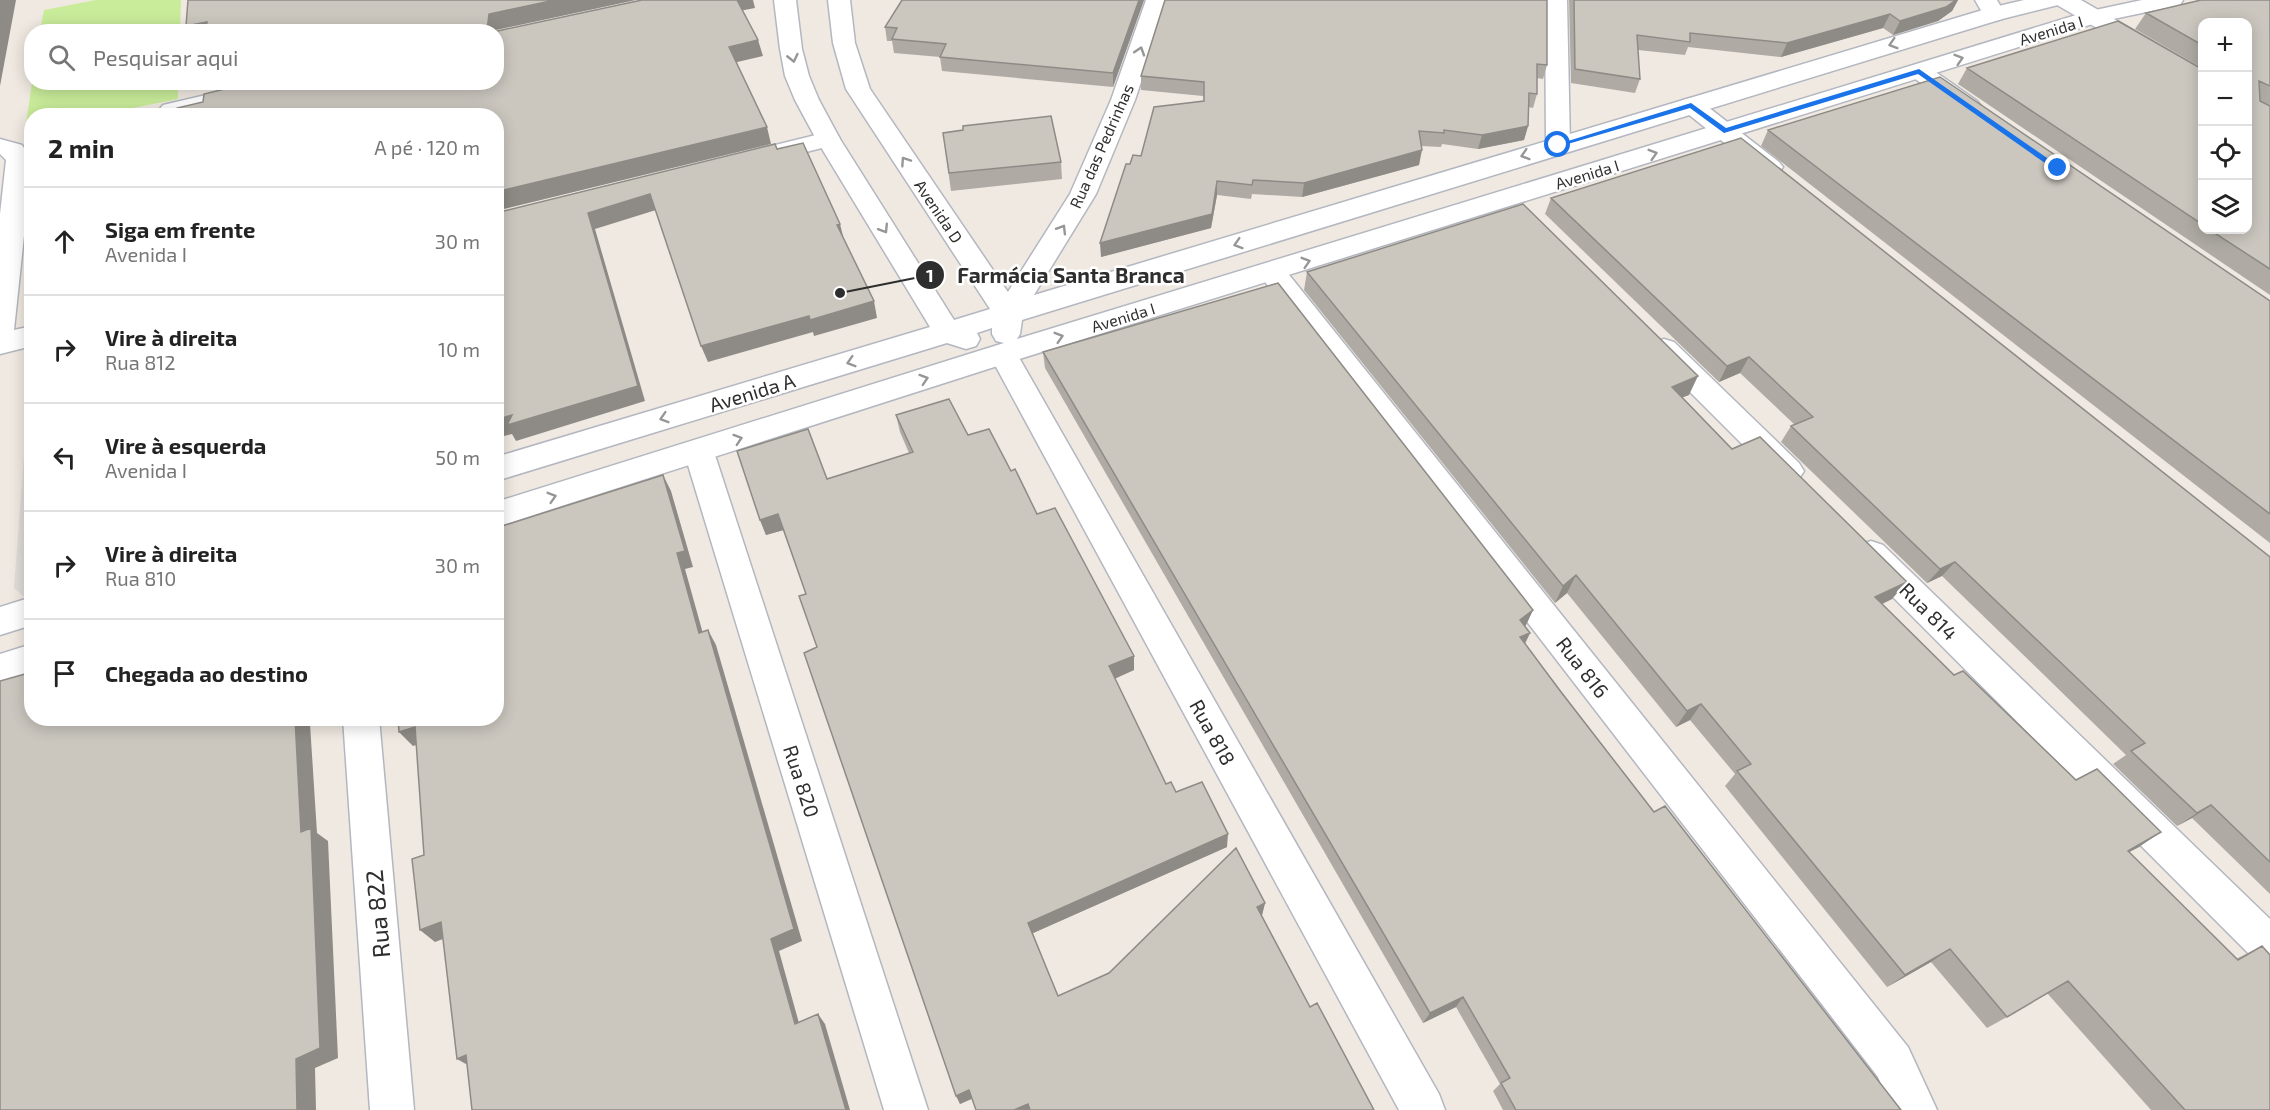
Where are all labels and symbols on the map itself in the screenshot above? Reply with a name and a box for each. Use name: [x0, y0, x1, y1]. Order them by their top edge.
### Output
street label: Avenida I: [2017, 11, 2085, 49]
one-way arrow: [1888, 37, 1899, 49]
one-way arrow: [1133, 46, 1145, 57]
one-way arrow: [786, 53, 799, 63]
one-way arrow: [1953, 54, 1964, 66]
street label: Rua das Pedrinhas: [1065, 81, 1137, 211]
route start: [1544, 131, 1570, 157]
one-way arrow: [1520, 148, 1531, 160]
one-way arrow: [1647, 149, 1658, 161]
route end: [2044, 154, 2070, 180]
street label: Avenida I: [1553, 155, 1621, 193]
one-way arrow: [901, 157, 912, 168]
street label: Avenida D: [911, 176, 967, 246]
one-way arrow: [876, 223, 888, 233]
one-way arrow: [1055, 225, 1066, 235]
one-way arrow: [1233, 236, 1244, 249]
callout: Farmácia Santa Branca: [915, 256, 1197, 295]
one-way arrow: [1300, 257, 1311, 269]
text: Farmácia Santa Branca: [957, 262, 1185, 287]
text: 1: [926, 264, 934, 286]
street label: Avenida I: [1089, 298, 1157, 336]
one-way arrow: [1053, 332, 1064, 344]
one-way arrow: [846, 355, 857, 367]
street label: Avenida A: [706, 367, 798, 416]
one-way arrow: [918, 374, 929, 386]
one-way arrow: [660, 411, 670, 423]
one-way arrow: [732, 434, 743, 446]
one-way arrow: [546, 492, 557, 504]
street label: Rua 814: [1895, 577, 1963, 645]
street label: Rua 816: [1552, 632, 1614, 702]
street label: Rua 818: [1185, 695, 1241, 769]
street label: Rua 820: [779, 742, 825, 820]
street label: Rua 822: [359, 869, 395, 959]

